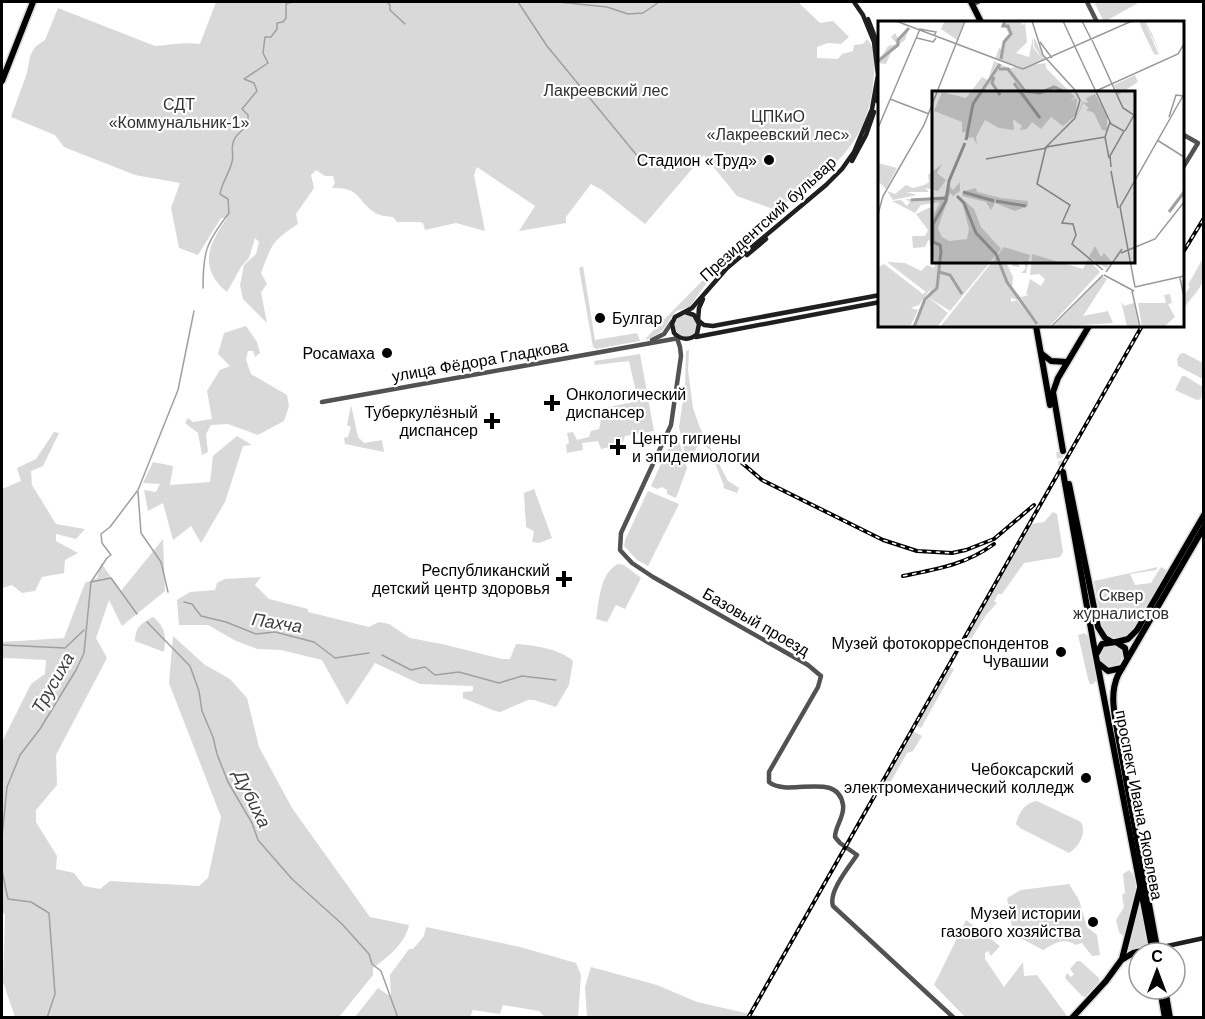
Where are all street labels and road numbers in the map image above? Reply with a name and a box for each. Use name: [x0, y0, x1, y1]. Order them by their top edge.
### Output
street label: Президентский бульвар: [697, 153, 840, 285]
street label: улица Фёдора Гладкова: [391, 337, 570, 385]
street label: Базовый проезд: [700, 585, 813, 660]
street label: проспект Ивана Яковлева: [1112, 709, 1166, 901]

